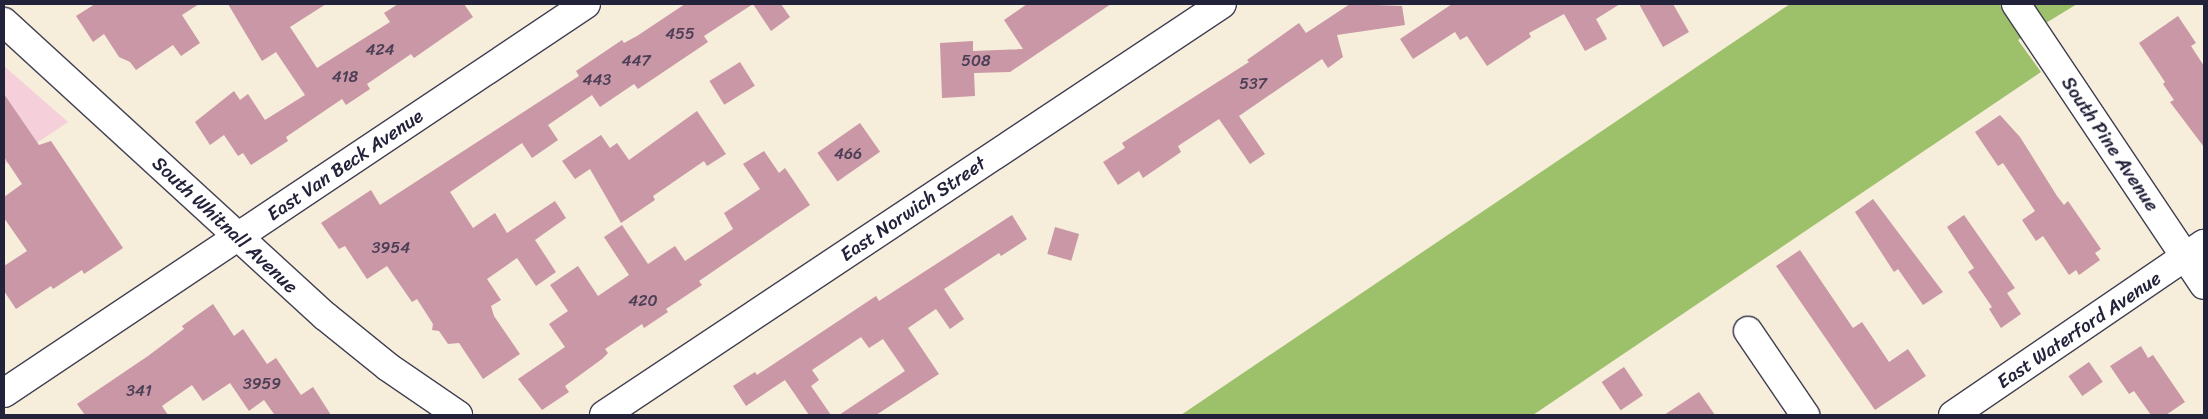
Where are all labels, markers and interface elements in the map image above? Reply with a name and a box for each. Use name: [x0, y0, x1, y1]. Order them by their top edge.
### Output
house number: 455: [665, 24, 695, 44]
house number: 424: [365, 40, 395, 60]
house number: 447: [621, 51, 651, 71]
house number: 508: [961, 51, 991, 71]
house number: 418: [332, 67, 358, 87]
house number: 443: [583, 70, 611, 90]
street label: South Pine Avenue: [2057, 72, 2163, 216]
house number: 537: [1239, 74, 1267, 94]
street label: East Van Beck Avenue: [262, 104, 428, 226]
house number: 466: [834, 144, 862, 164]
street label: South Whitnall Avenue: [148, 152, 302, 298]
street label: East Norwich Street: [836, 152, 990, 266]
house number: 3954: [372, 238, 410, 258]
street label: East Waterford Avenue: [1993, 267, 2165, 393]
house number: 420: [628, 291, 658, 311]
house number: 3959: [243, 374, 281, 394]
house number: 341: [126, 381, 152, 401]

